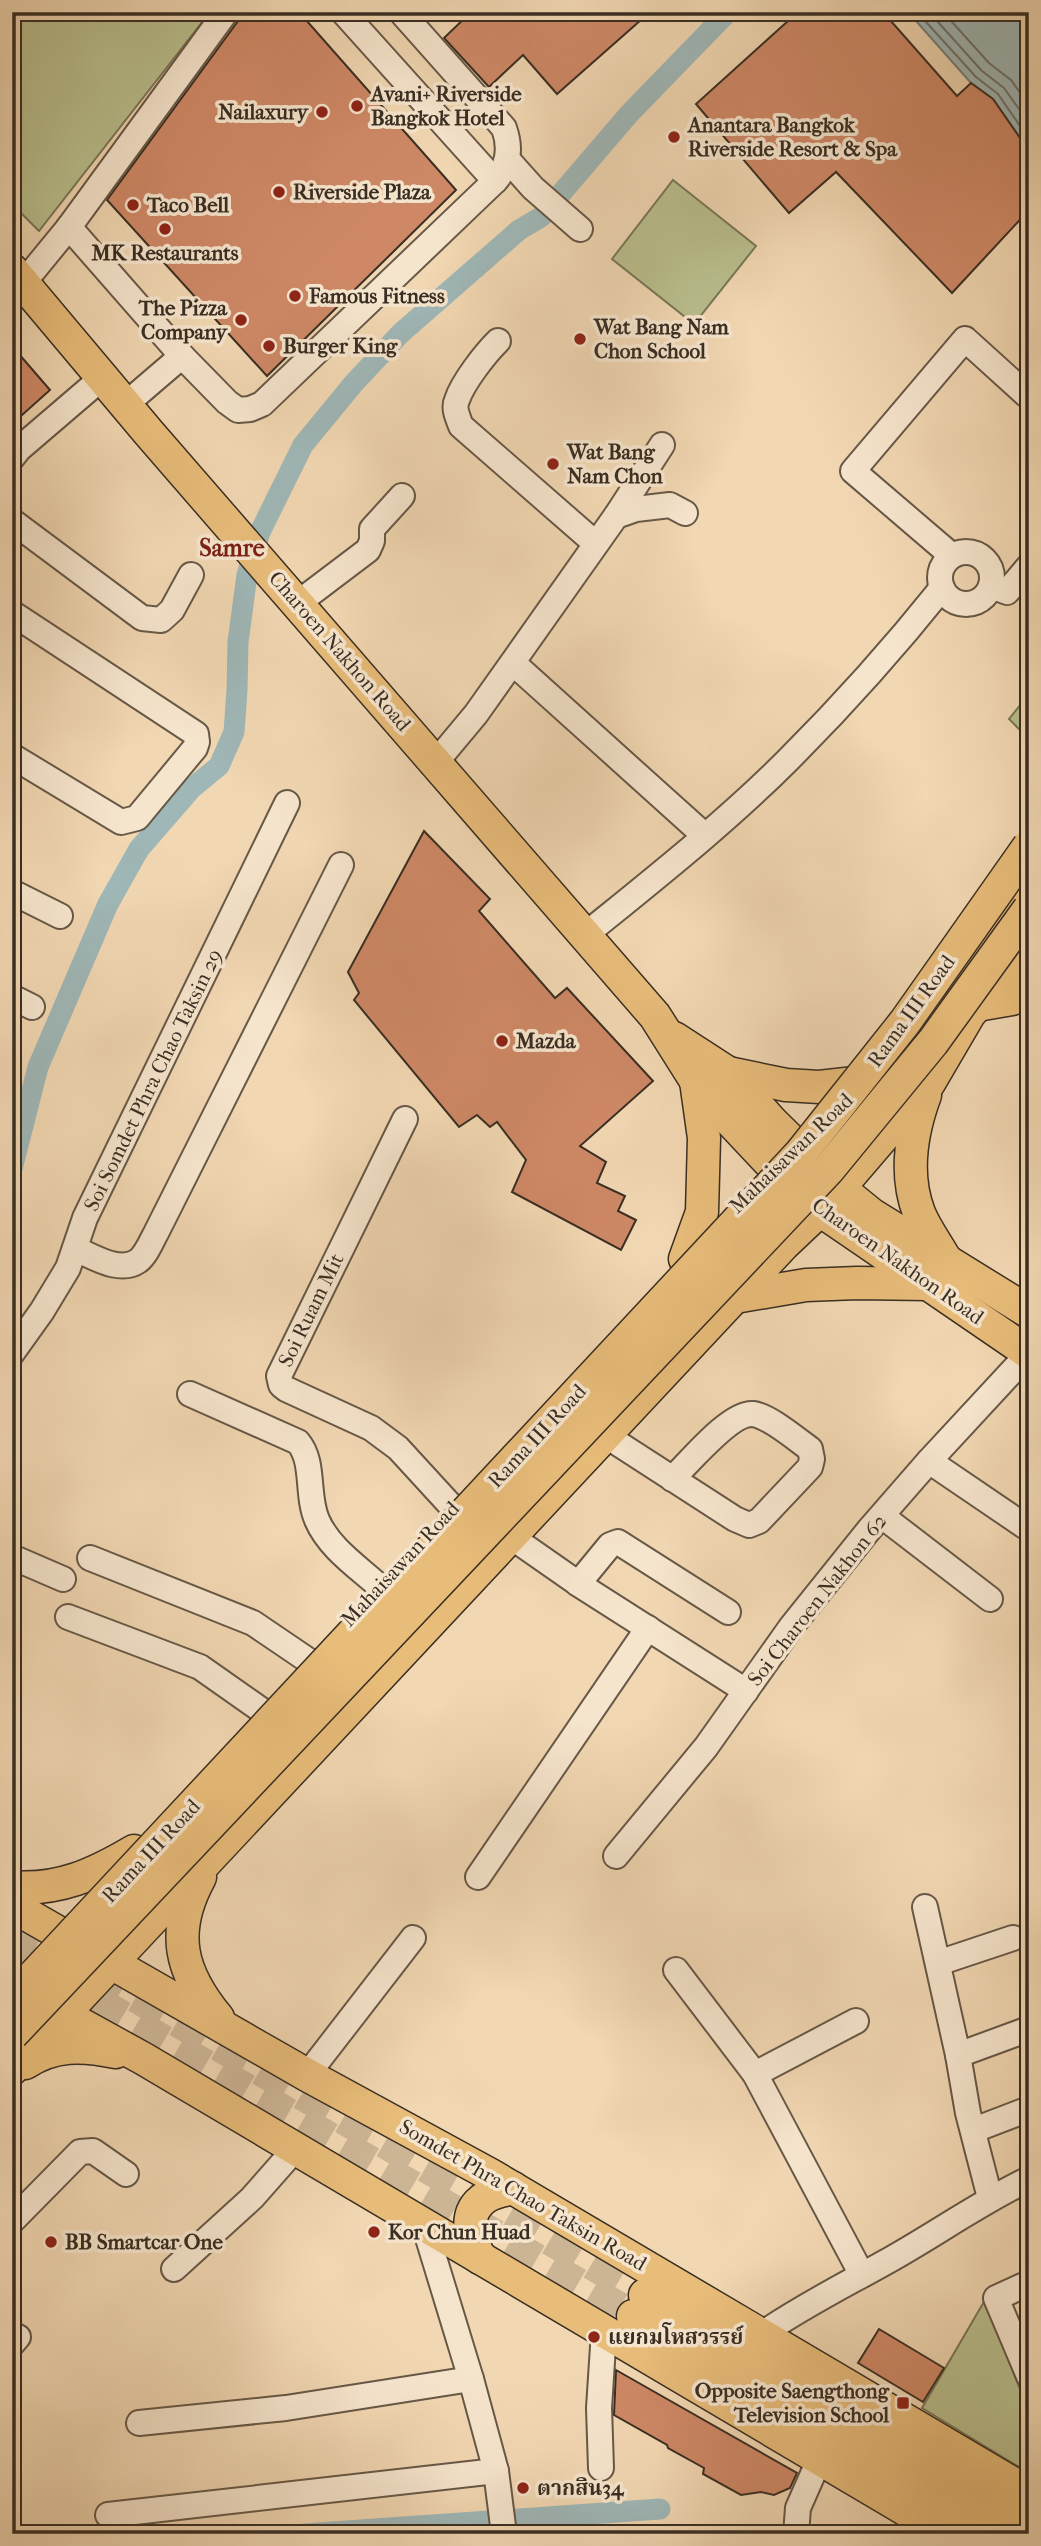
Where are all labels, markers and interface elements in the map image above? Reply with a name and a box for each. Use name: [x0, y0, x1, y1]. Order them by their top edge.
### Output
place label: Avani+ Riverside Bangkok Hotel: [369, 82, 522, 130]
marker: Avani+ Riverside Bangkok Hotel: [349, 98, 365, 114]
place label: Nailaxury: [218, 100, 310, 124]
marker: Nailaxury: [314, 104, 330, 120]
place label: Anantara Bangkok Riverside Resort & Spa: [686, 113, 898, 161]
marker: Anantara Bangkok Riverside Resort & Spa: [666, 129, 682, 145]
place label: Riverside Plaza: [293, 180, 432, 204]
marker: Riverside Plaza: [271, 184, 287, 200]
place label: Taco Bell: [146, 193, 229, 217]
marker: Taco Bell: [125, 197, 141, 213]
marker: MK Restaurants: [157, 221, 173, 237]
place label: MK Restaurants: [90, 241, 239, 265]
place label: Famous Fitness: [308, 284, 445, 308]
marker: Famous Fitness: [287, 288, 303, 304]
place label: The Pizza Company: [138, 296, 229, 344]
marker: The Pizza Company: [233, 312, 249, 328]
place label: Wat Bang Nam Chon School: [593, 315, 729, 363]
marker: Wat Bang Nam Chon School: [572, 331, 588, 347]
place label: Burger King: [283, 334, 398, 358]
marker: Burger King: [261, 338, 277, 354]
place label: Wat Bang Nam Chon: [566, 440, 663, 488]
marker: Wat Bang Nam Chon: [545, 456, 561, 472]
district label: Samre: [199, 534, 265, 562]
street label: Charoen Nakhon Road: [264, 566, 416, 736]
street label: Soi Somdet Phra Chao Taksin 29: [79, 945, 227, 1215]
street label: Rama III Road: [862, 950, 960, 1072]
place label: Mazda: [515, 1029, 577, 1053]
marker: Mazda: [494, 1033, 510, 1049]
street label: Mahaisawan Road: [724, 1088, 858, 1218]
street label: Charoen Nakhon Road: [808, 1193, 989, 1330]
street label: Soi Ruam Mit: [273, 1249, 349, 1371]
street label: Rama III Road: [483, 1379, 591, 1493]
street label: Mahaisawan Road: [336, 1496, 464, 1632]
street label: Soi Charoen Nakhon 62: [743, 1509, 892, 1691]
street label: Rama III Road: [97, 1794, 205, 1908]
street label: Somdet Phra Chao Taksin Road: [395, 2114, 651, 2276]
place label: Kor Chun Huad: [388, 2220, 531, 2244]
marker: Kor Chun Huad: [366, 2224, 382, 2240]
place label: BB Smartcar One: [65, 2230, 223, 2254]
marker: BB Smartcar One: [43, 2234, 59, 2250]
place label: แยกมโหสวรรย์: [608, 2322, 744, 2349]
marker: แยกมโหสวรรย์: [586, 2329, 602, 2345]
place label: Opposite Saengthong Television School: [695, 2379, 890, 2427]
marker: Opposite Saengthong Television School: [895, 2395, 911, 2411]
place label: ตากสิน34: [537, 2476, 625, 2501]
marker: ตากสิน34: [515, 2480, 531, 2496]

